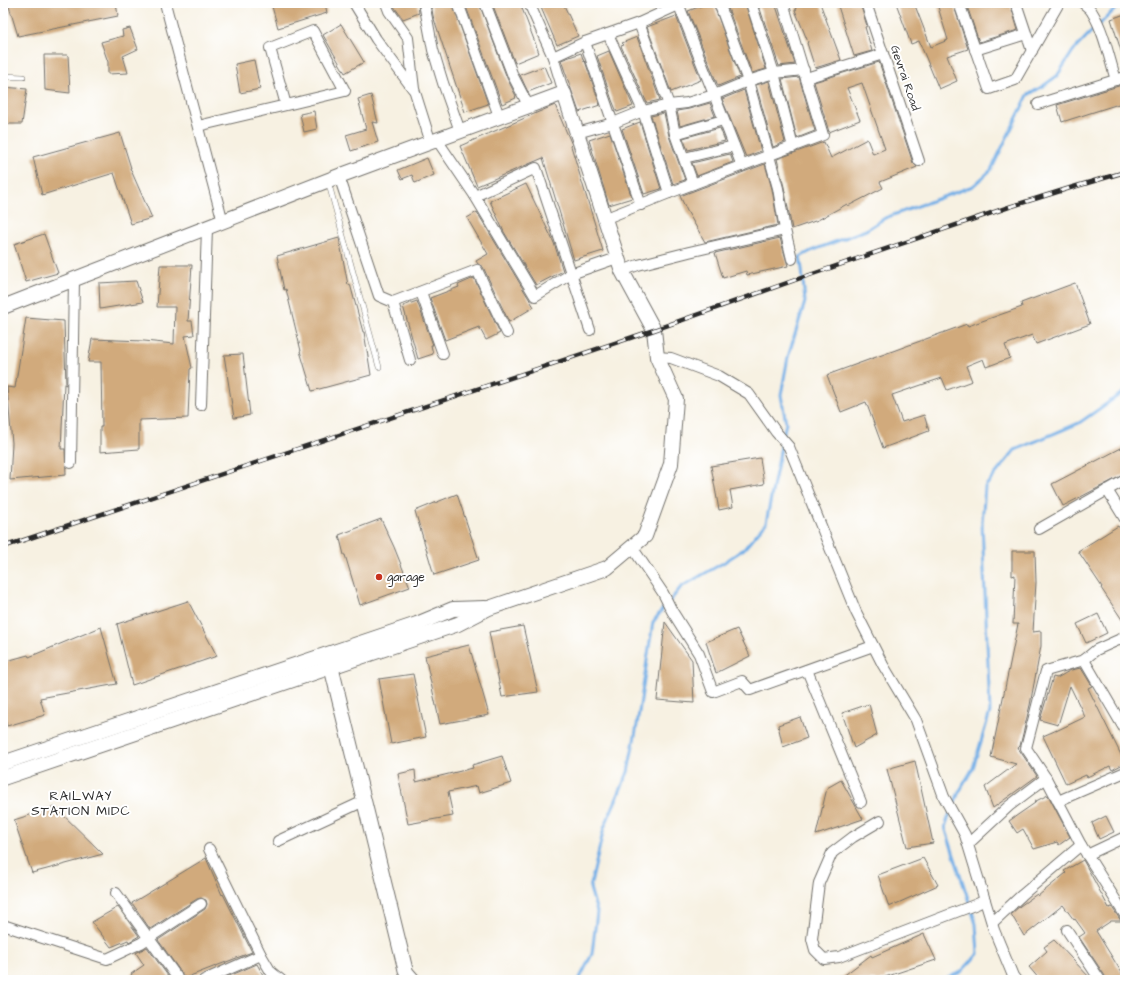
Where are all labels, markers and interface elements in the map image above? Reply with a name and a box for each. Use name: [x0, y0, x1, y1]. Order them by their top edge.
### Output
street label: Gevrai Road: [886, 43, 924, 113]
place label: garage: [387, 569, 425, 587]
marker: garage: [374, 572, 384, 582]
district label: RAILWAY STATION MIDC: [31, 787, 131, 820]

